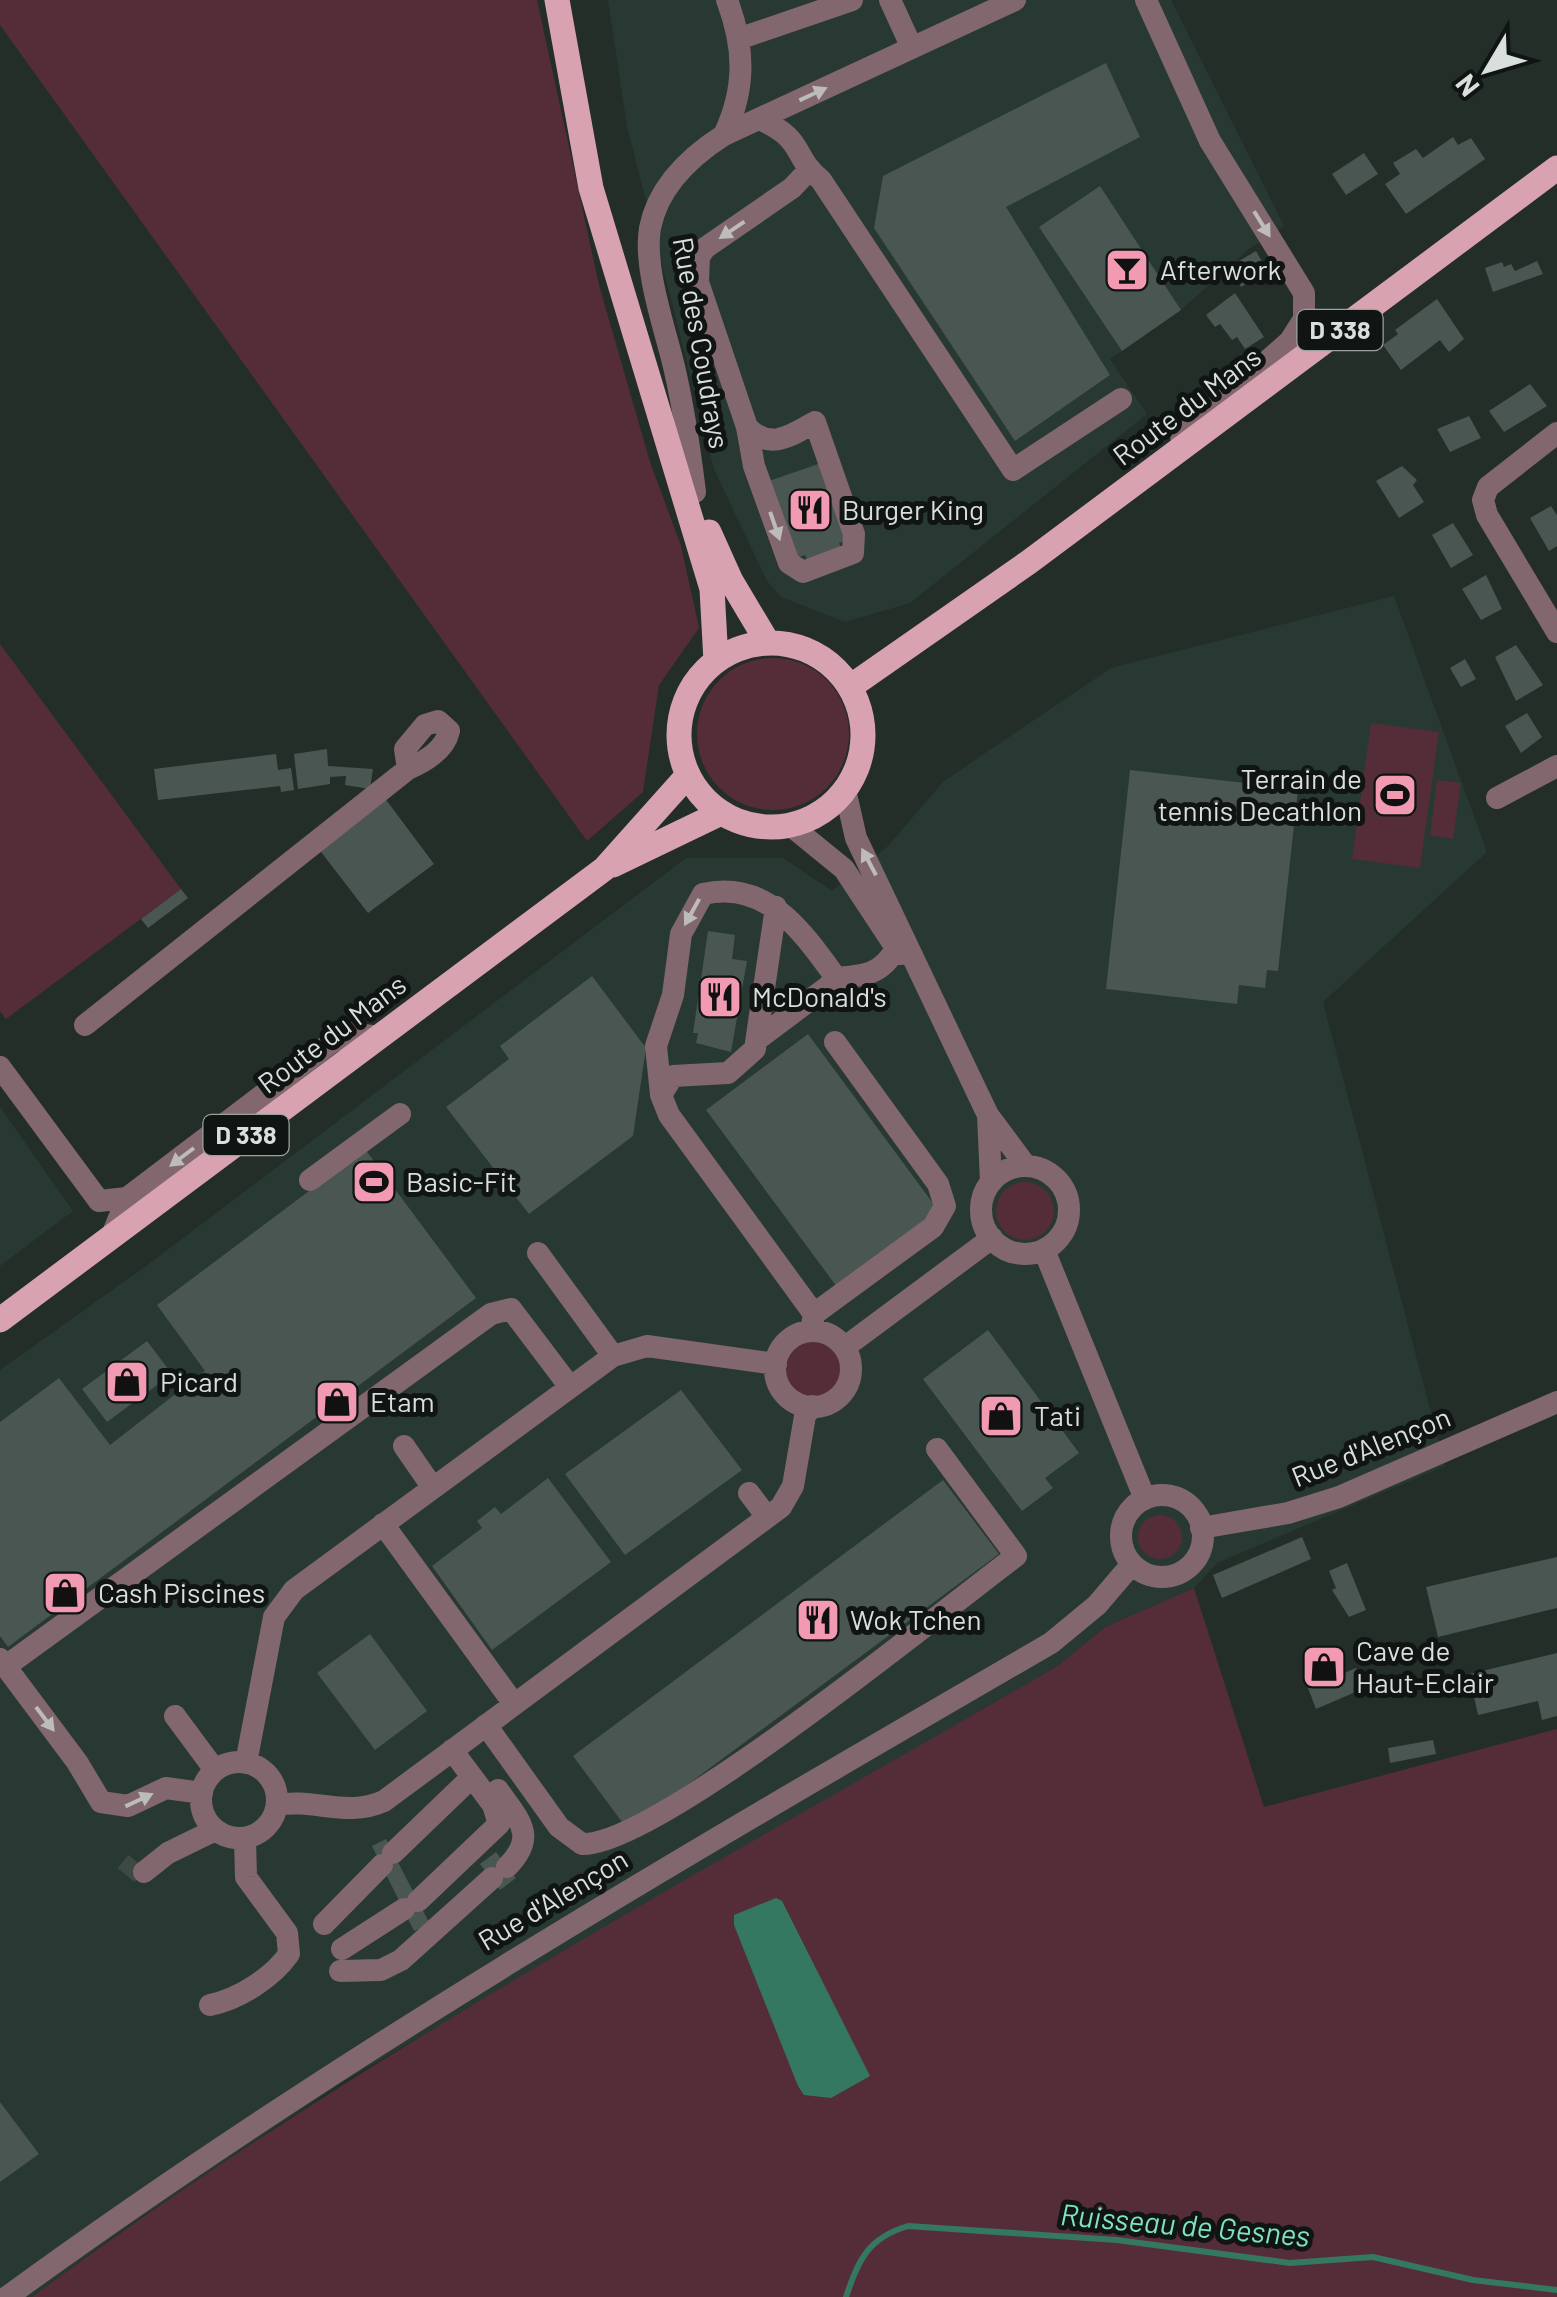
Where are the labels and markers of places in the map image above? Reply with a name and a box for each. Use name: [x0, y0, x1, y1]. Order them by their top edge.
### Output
bar icon: Afterwork: [1104, 247, 1150, 293]
place label: Afterwork: [1160, 252, 1282, 286]
restaurant icon: Burger King: [787, 487, 833, 533]
place label: Burger King: [842, 492, 984, 526]
place label: Terrain de tennis Decathlon: [1158, 761, 1362, 827]
sports icon: Terrain de tennis Decathlon: [1372, 772, 1418, 818]
restaurant icon: McDonald's: [697, 974, 743, 1020]
place label: McDonald's: [752, 979, 887, 1013]
sports icon: Basic-Fit: [351, 1159, 397, 1205]
place label: Basic-Fit: [406, 1164, 517, 1198]
shop icon: Picard: [104, 1359, 150, 1405]
place label: Picard: [160, 1364, 238, 1398]
shop icon: Etam: [314, 1379, 360, 1425]
place label: Etam: [370, 1384, 435, 1418]
shop icon: Tati: [978, 1393, 1024, 1439]
place label: Tati: [1034, 1398, 1081, 1432]
shop icon: Cash Piscines: [42, 1570, 88, 1616]
place label: Cash Piscines: [98, 1575, 265, 1609]
restaurant icon: Wok Tchen: [795, 1597, 841, 1643]
place label: Wok Tchen: [850, 1602, 982, 1636]
place label: Cave de Haut-Eclair: [1356, 1633, 1494, 1699]
shop icon: Cave de Haut-Eclair: [1301, 1644, 1347, 1690]

